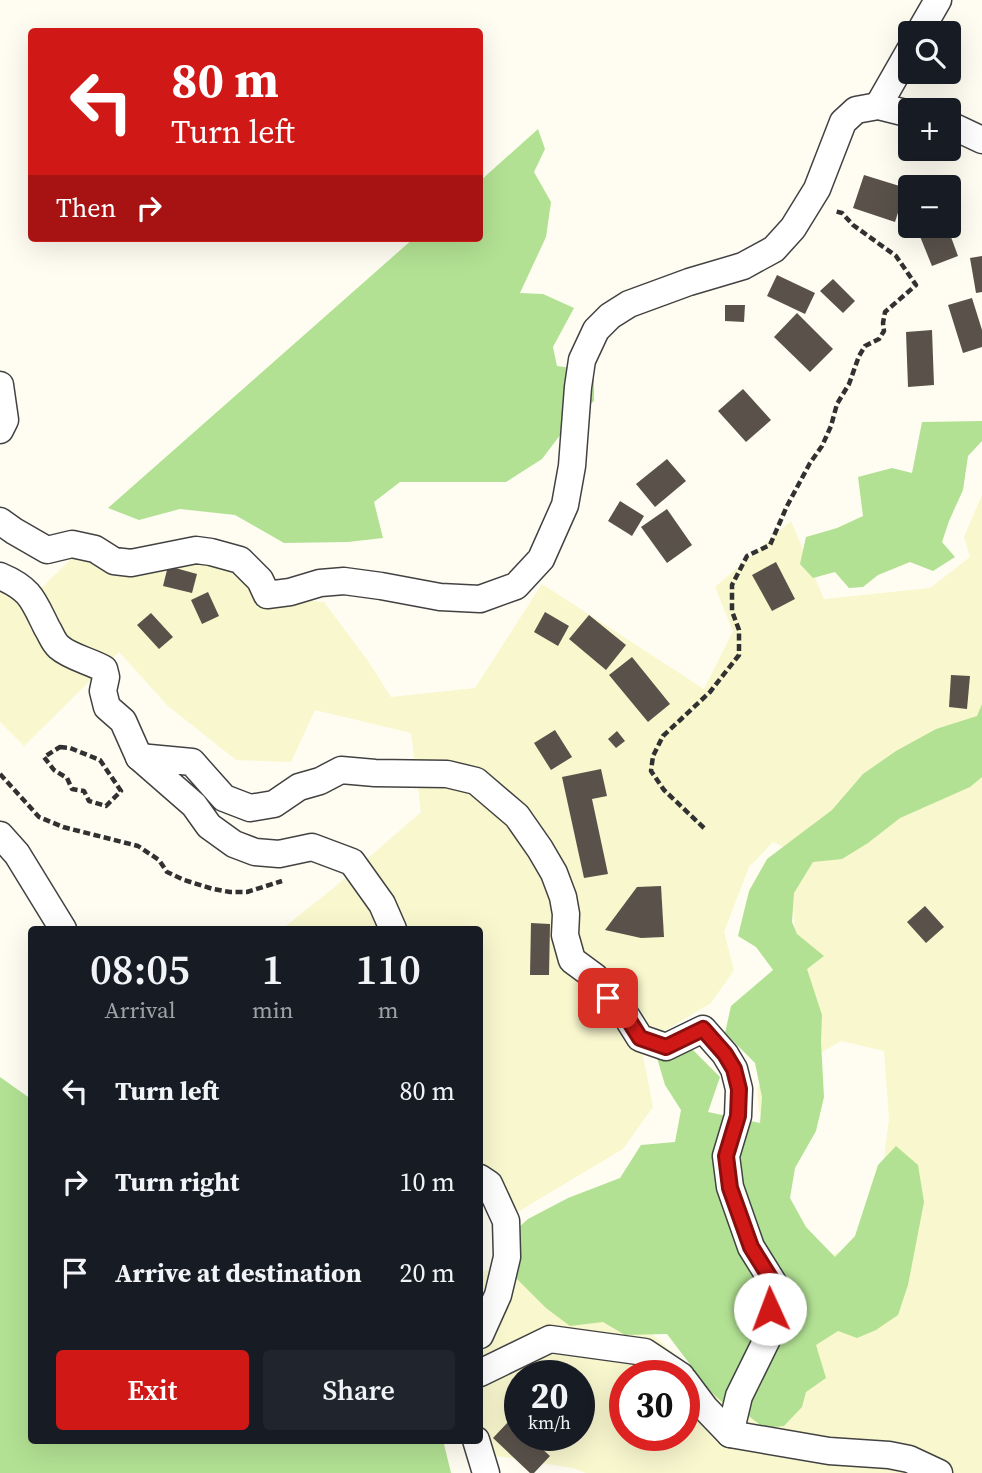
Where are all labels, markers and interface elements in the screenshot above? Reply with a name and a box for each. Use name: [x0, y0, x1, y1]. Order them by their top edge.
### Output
map controls: [898, 21, 961, 238]
button: search: [898, 21, 961, 84]
text: 80 m: [171, 46, 279, 113]
icon: left: [56, 56, 147, 147]
button: +: [898, 98, 961, 161]
text: Turn left: [171, 110, 295, 154]
button: −: [898, 175, 961, 238]
icon: right: [130, 189, 168, 227]
text: Then: [56, 190, 116, 226]
text: 08:05: [90, 940, 190, 998]
text: 1: [262, 940, 284, 998]
text: 110: [355, 940, 421, 998]
pin: [578, 968, 638, 1028]
icon: arrive: [589, 979, 627, 1017]
text: Arrival: [104, 994, 176, 1026]
text: min: [252, 994, 293, 1026]
text: m: [378, 994, 399, 1026]
icon: left: [56, 1072, 94, 1110]
text: Turn left: [115, 1073, 219, 1109]
text: 80 m: [400, 1073, 455, 1109]
icon: right: [56, 1163, 94, 1201]
text: Turn right: [115, 1164, 239, 1200]
text: 10 m: [400, 1164, 455, 1200]
icon: arrive: [56, 1254, 94, 1292]
text: Arrive at destination: [115, 1255, 362, 1291]
text: 20 m: [400, 1255, 455, 1291]
position arrow: [733, 1272, 807, 1346]
button: Exit: [56, 1350, 249, 1430]
button: Share: [263, 1350, 455, 1430]
speed limit sign: 30: [609, 1360, 700, 1451]
text: 20: [531, 1372, 568, 1420]
text: km/h: [528, 1410, 571, 1435]

